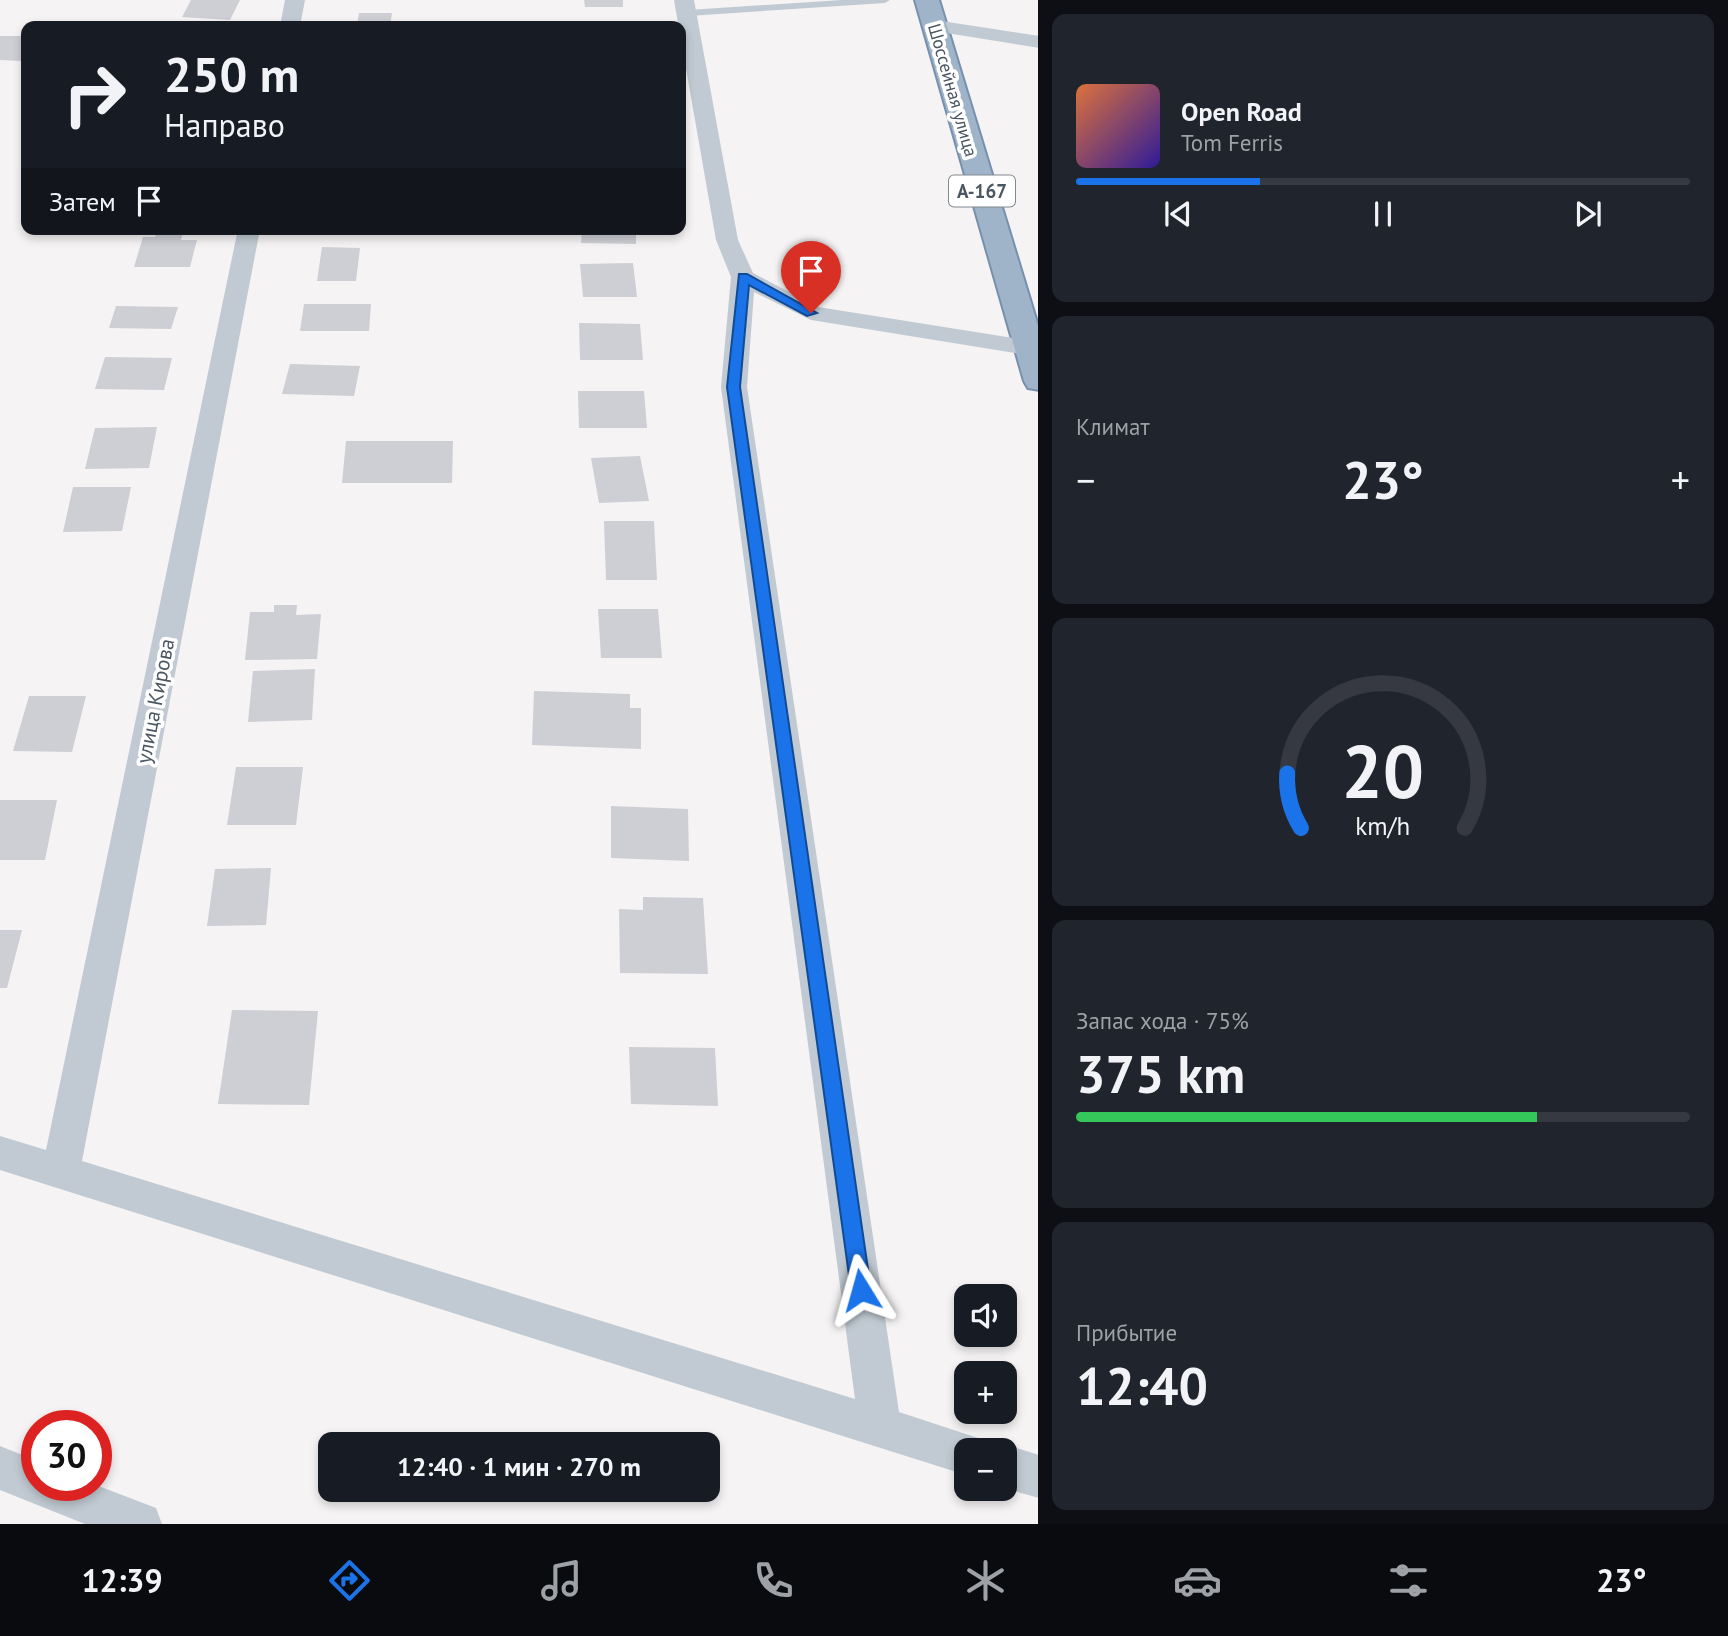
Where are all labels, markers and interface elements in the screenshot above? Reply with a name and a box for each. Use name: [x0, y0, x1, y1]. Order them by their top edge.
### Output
street label: Шоссейная улица: [923, 21, 983, 159]
text: 250 m: [164, 42, 299, 106]
icon: right: [49, 49, 140, 140]
text: Open Road: [1181, 95, 1302, 128]
text: Направо: [164, 104, 285, 146]
text: Tom Ferris: [1181, 128, 1283, 157]
road number: А-167: [949, 176, 1015, 206]
icon: arrive: [130, 182, 168, 220]
text: Затем: [49, 185, 116, 218]
icon: previous: [1159, 195, 1197, 233]
icon: pause: [1364, 195, 1402, 233]
icon: next: [1569, 195, 1607, 233]
pin: [781, 241, 841, 313]
icon: arrive: [792, 252, 830, 290]
text: Климат: [1076, 412, 1150, 441]
text: 23°: [1342, 446, 1424, 513]
text: −: [1076, 455, 1095, 504]
text: +: [1671, 455, 1690, 504]
street label: улица Кирова: [130, 636, 180, 766]
text: 20: [1342, 724, 1424, 818]
text: km/h: [1356, 810, 1410, 842]
text: Запас хода · 75%: [1076, 1006, 1249, 1035]
text: 375 km: [1076, 1040, 1245, 1107]
position arrow: [824, 1253, 898, 1327]
map controls: [954, 1284, 1017, 1501]
button: sound: [954, 1284, 1017, 1347]
text: Прибытие: [1076, 1318, 1177, 1347]
text: 12:40: [1076, 1352, 1208, 1419]
button: +: [954, 1361, 1017, 1424]
speed limit sign: 30: [21, 1410, 112, 1501]
button: −: [954, 1438, 1017, 1501]
text: 12:40 · 1 мин · 270 m: [397, 1450, 641, 1483]
icon: directions: [325, 1556, 374, 1605]
icon: music: [537, 1556, 586, 1605]
icon: phone: [749, 1556, 798, 1605]
icon: climate: [961, 1556, 1010, 1605]
icon: car: [1173, 1556, 1222, 1605]
icon: filters: [1384, 1556, 1433, 1605]
text: 12:39: [81, 1559, 163, 1601]
text: 23°: [1596, 1559, 1647, 1601]

